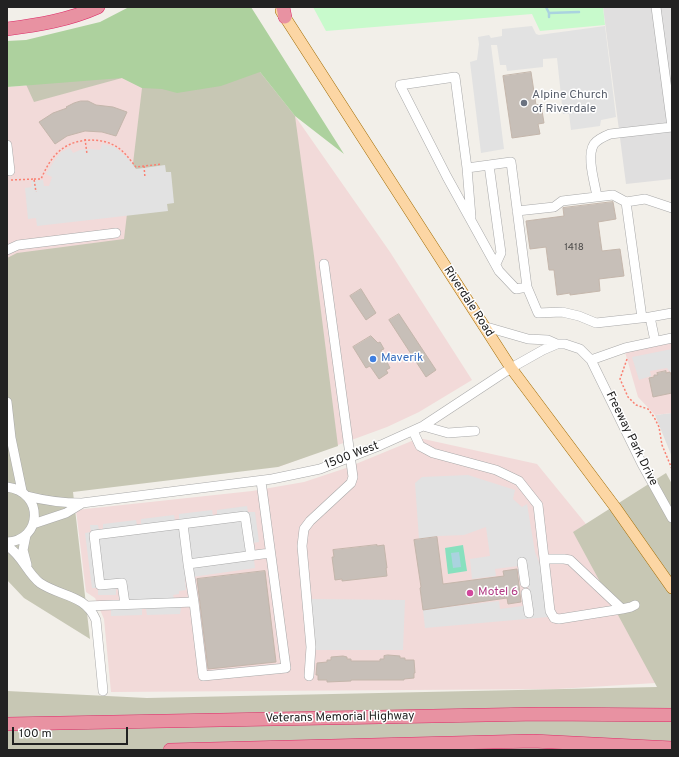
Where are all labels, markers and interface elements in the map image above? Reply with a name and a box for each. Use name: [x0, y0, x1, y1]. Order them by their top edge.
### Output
place label: Alpine Church of Riverdale: [532, 89, 608, 117]
marker: Alpine Church of Riverdale: [519, 98, 529, 108]
house number: 1418: [564, 242, 584, 254]
street label: Riverdale Road: [440, 264, 496, 340]
place label: Maverik: [381, 352, 423, 366]
marker: Maverik: [368, 354, 378, 364]
street label: Freeway Park Drive: [602, 389, 660, 489]
street label: 1500 West: [323, 439, 381, 473]
place label: Motel 6: [478, 586, 518, 600]
marker: Motel 6: [465, 588, 475, 598]
street label: Veterans Memorial Highway: [265, 709, 415, 727]
scale bar: [14, 719, 130, 745]
text: 100 m: [19, 726, 52, 742]

